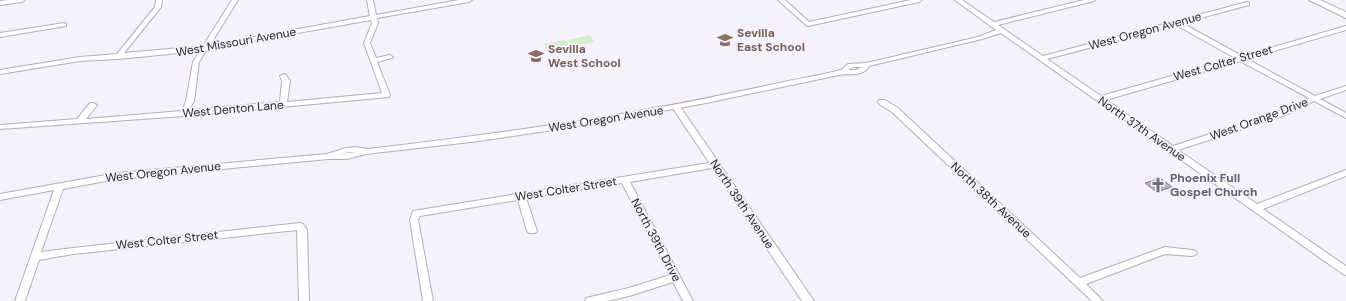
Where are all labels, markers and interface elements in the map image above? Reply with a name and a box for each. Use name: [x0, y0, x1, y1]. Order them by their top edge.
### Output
street label: West Oregon Avenue: [1087, 8, 1203, 54]
street label: West Missouri Avenue: [175, 24, 298, 60]
place label: Sevilla East School: [737, 25, 805, 55]
school or university icon: Sevilla East School: [716, 31, 734, 49]
place label: Sevilla West School: [548, 41, 621, 71]
street label: West Colter Street: [1171, 41, 1275, 85]
school or university icon: Sevilla West School: [527, 47, 545, 65]
street label: North 37th Avenue: [1095, 93, 1189, 165]
street label: West Orange Drive: [1208, 94, 1311, 144]
street label: West Denton Lane: [182, 97, 285, 121]
street label: West Oregon Avenue: [547, 102, 665, 136]
street label: North 39th Avenue: [706, 156, 778, 252]
street label: West Oregon Avenue: [104, 158, 222, 186]
street label: North 38th Avenue: [947, 158, 1035, 242]
place label: Phoenix Full Gospel Church: [1170, 170, 1257, 200]
street label: West Colter Street: [514, 173, 618, 205]
church icon: Phoenix Full Gospel Church: [1149, 176, 1167, 194]
street label: North 39th Drive: [627, 196, 685, 285]
street label: West Colter Street: [115, 227, 219, 253]

